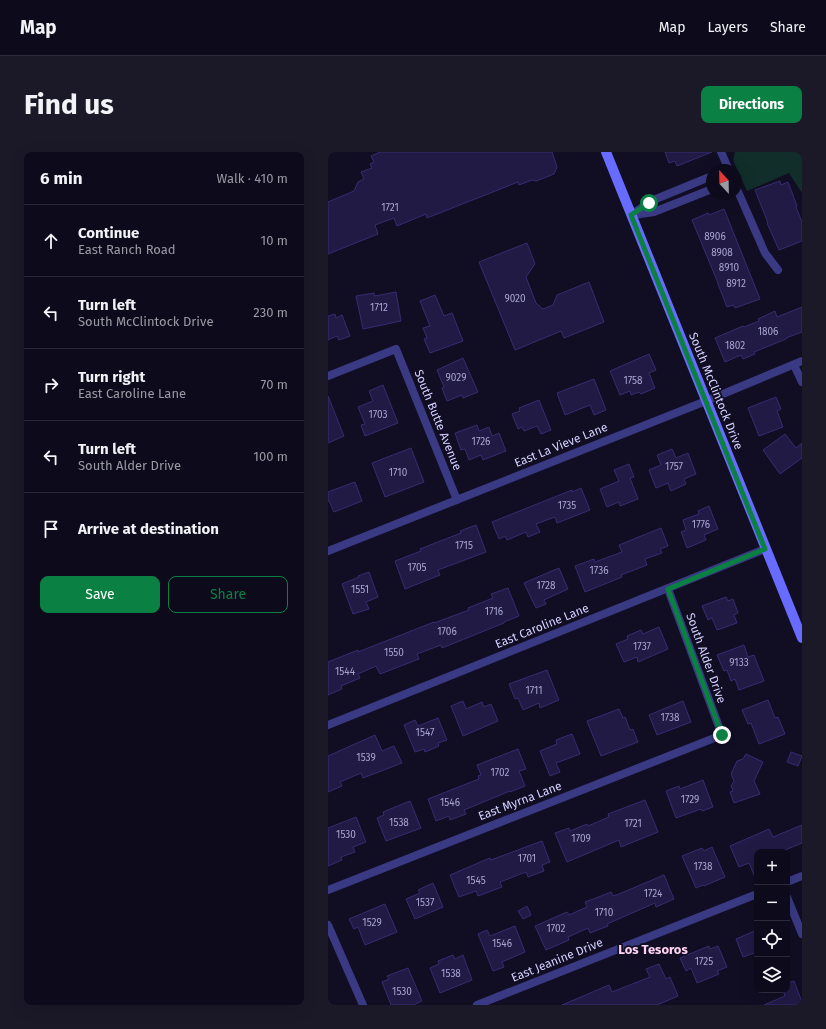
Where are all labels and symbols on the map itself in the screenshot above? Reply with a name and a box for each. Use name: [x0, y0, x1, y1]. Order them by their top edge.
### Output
north arrow: [706, 164, 742, 200]
route start: [640, 194, 658, 212]
house number: 1721: [381, 202, 399, 214]
house number: 8906: [704, 231, 726, 243]
house number: 8908: [711, 247, 733, 259]
house number: 8910: [719, 262, 740, 274]
house number: 8912: [726, 278, 746, 290]
house number: 9020: [504, 293, 526, 305]
house number: 1712: [370, 302, 388, 314]
house number: 1806: [758, 326, 778, 338]
street label: South McClintock Drive: [686, 330, 746, 452]
house number: 1802: [725, 340, 745, 352]
street label: South Butte Avenue: [411, 368, 465, 472]
house number: 9029: [446, 372, 466, 384]
house number: 1758: [623, 375, 643, 387]
house number: 1703: [368, 409, 388, 421]
street label: East La Vieve Lane: [512, 420, 610, 470]
house number: 1726: [472, 436, 490, 448]
house number: 1757: [665, 461, 683, 473]
house number: 1710: [389, 467, 408, 479]
house number: 1735: [558, 500, 576, 512]
house number: 1776: [692, 519, 710, 531]
house number: 1715: [455, 540, 473, 552]
house number: 1705: [407, 562, 427, 574]
house number: 1736: [590, 565, 609, 577]
house number: 1728: [536, 580, 556, 592]
house number: 1551: [351, 584, 369, 596]
street label: East Caroline Lane: [493, 601, 591, 651]
house number: 1716: [485, 606, 503, 618]
street label: South Alder Drive: [683, 611, 729, 705]
house number: 1706: [437, 626, 457, 638]
house number: 1737: [633, 641, 652, 653]
house number: 1550: [384, 647, 404, 659]
house number: 9133: [729, 657, 749, 669]
house number: 1544: [335, 666, 356, 678]
house number: 1711: [525, 685, 543, 697]
house number: 1738: [660, 712, 680, 724]
route end: [713, 726, 731, 744]
house number: 1547: [416, 727, 435, 739]
house number: 1539: [356, 752, 376, 764]
house number: 1702: [490, 767, 510, 779]
street label: East Myrna Lane: [476, 779, 564, 823]
house number: 1729: [681, 794, 699, 806]
house number: 1546: [440, 797, 460, 809]
house number: 1538: [389, 817, 409, 829]
house number: 1721: [624, 818, 642, 830]
house number: 1530: [336, 829, 356, 841]
house number: 1709: [571, 833, 591, 845]
house number: 1701: [518, 853, 536, 865]
house number: 1738: [693, 861, 713, 873]
house number: 1545: [466, 875, 486, 887]
house number: 1724: [644, 888, 663, 900]
house number: 1537: [416, 897, 435, 909]
house number: 1710: [595, 907, 614, 919]
house number: 1529: [362, 917, 382, 929]
house number: 1702: [546, 923, 566, 935]
street label: East Jeanine Drive: [509, 935, 605, 985]
house number: 1546: [492, 938, 512, 950]
district label: Los Tesoros: [618, 942, 688, 957]
house number: 1725: [695, 956, 713, 968]
house number: 1538: [441, 968, 461, 980]
house number: 1530: [392, 986, 412, 998]

